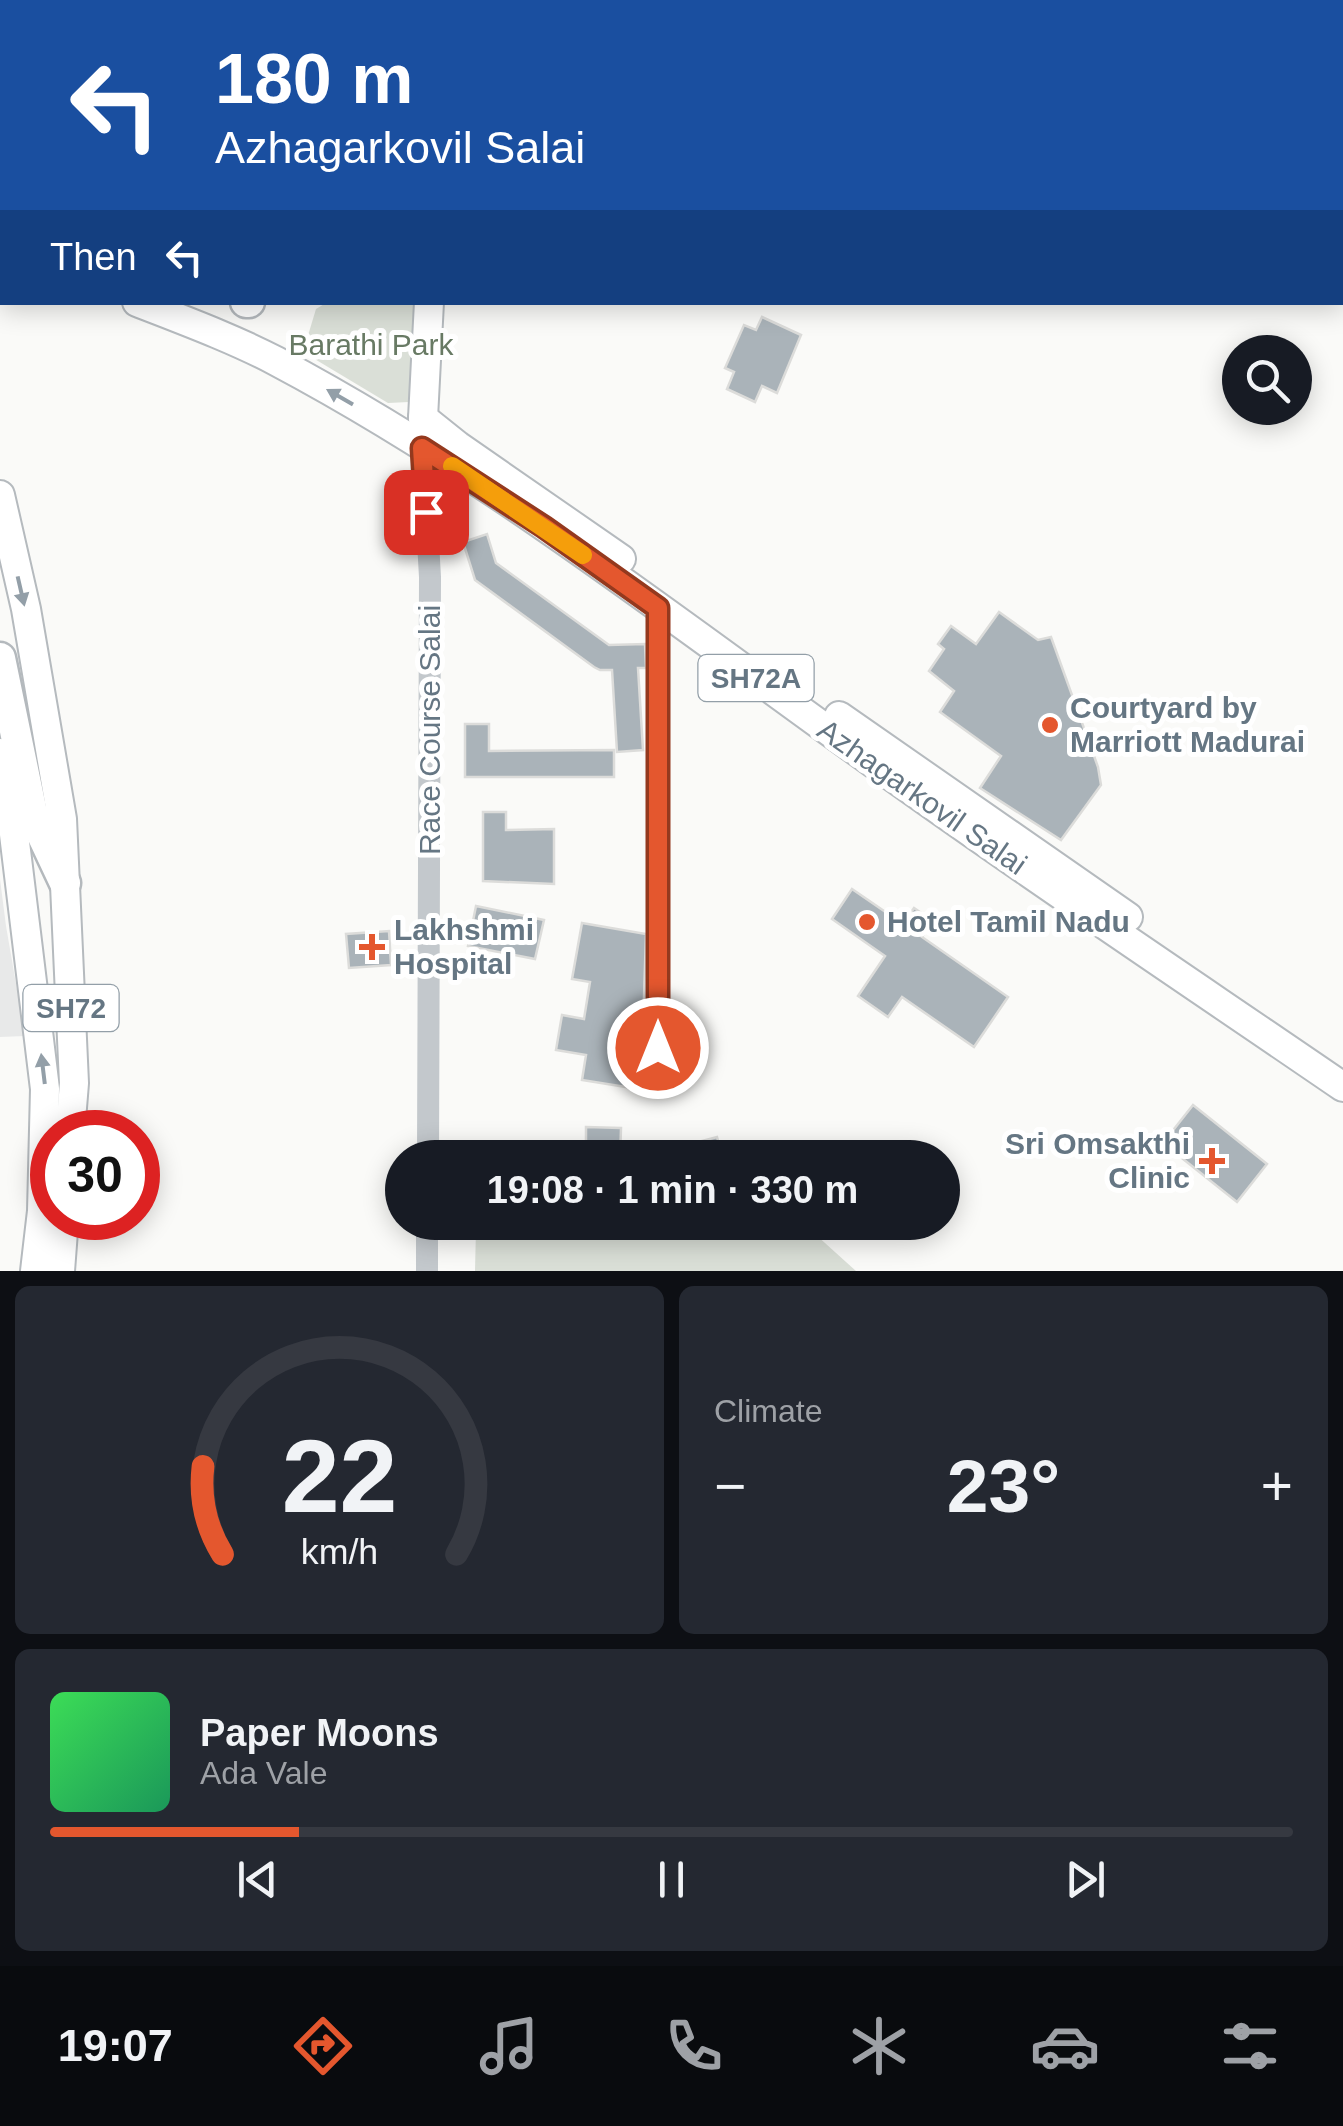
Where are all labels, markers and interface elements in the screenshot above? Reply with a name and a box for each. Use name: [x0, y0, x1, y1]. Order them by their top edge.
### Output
icon: left: [50, 40, 180, 170]
text: 180 m: [215, 40, 413, 118]
text: Azhagarkovil Salai: [215, 122, 585, 173]
icon: left: [157, 230, 212, 285]
text: Then: [50, 236, 137, 278]
park label: Barathi Park: [288, 328, 455, 361]
map controls: [1222, 335, 1312, 425]
button: search: [1222, 335, 1312, 425]
one-way arrow: [326, 389, 355, 406]
pin: [384, 470, 469, 555]
icon: arrive: [399, 485, 454, 540]
one-way arrow: [14, 575, 29, 606]
street label: Race Course Salai: [413, 605, 446, 855]
road number: SH72A: [698, 655, 814, 701]
place label: Courtyard by Marriott Madurai: [1070, 691, 1305, 758]
street label: Azhagarkovil Salai: [812, 712, 1033, 881]
marker: Courtyard by Marriott Madurai: [1039, 714, 1061, 736]
place label: Hotel Tamil Nadu: [887, 905, 1130, 938]
marker: Hotel Tamil Nadu: [856, 911, 878, 933]
place label: Lakhshmi Hospital: [394, 913, 534, 980]
marker: Lakhshmi Hospital: [359, 934, 385, 960]
road number: SH72: [23, 985, 118, 1031]
position arrow: [606, 996, 710, 1100]
one-way arrow: [35, 1053, 51, 1084]
speed limit sign: 30: [30, 1110, 160, 1240]
place label: Sri Omsakthi Clinic: [1005, 1127, 1190, 1194]
marker: Sri Omsakthi Clinic: [1199, 1148, 1225, 1174]
text: 19:08 · 1 min · 330 m: [487, 1169, 858, 1211]
text: Climate: [714, 1393, 822, 1429]
text: 22: [282, 1418, 397, 1534]
text: 23°: [947, 1444, 1060, 1528]
text: −: [714, 1455, 746, 1517]
text: +: [1261, 1455, 1293, 1517]
text: km/h: [301, 1532, 378, 1572]
text: Paper Moons: [200, 1712, 439, 1754]
text: Ada Vale: [200, 1755, 328, 1791]
icon: previous: [230, 1852, 285, 1907]
icon: pause: [644, 1852, 699, 1907]
icon: next: [1058, 1852, 1113, 1907]
icon: directions: [288, 2011, 358, 2081]
icon: music: [474, 2011, 544, 2081]
icon: phone: [659, 2011, 729, 2081]
icon: climate: [844, 2011, 914, 2081]
icon: car: [1030, 2011, 1100, 2081]
icon: filters: [1215, 2011, 1285, 2081]
text: 19:07: [58, 2020, 173, 2071]

